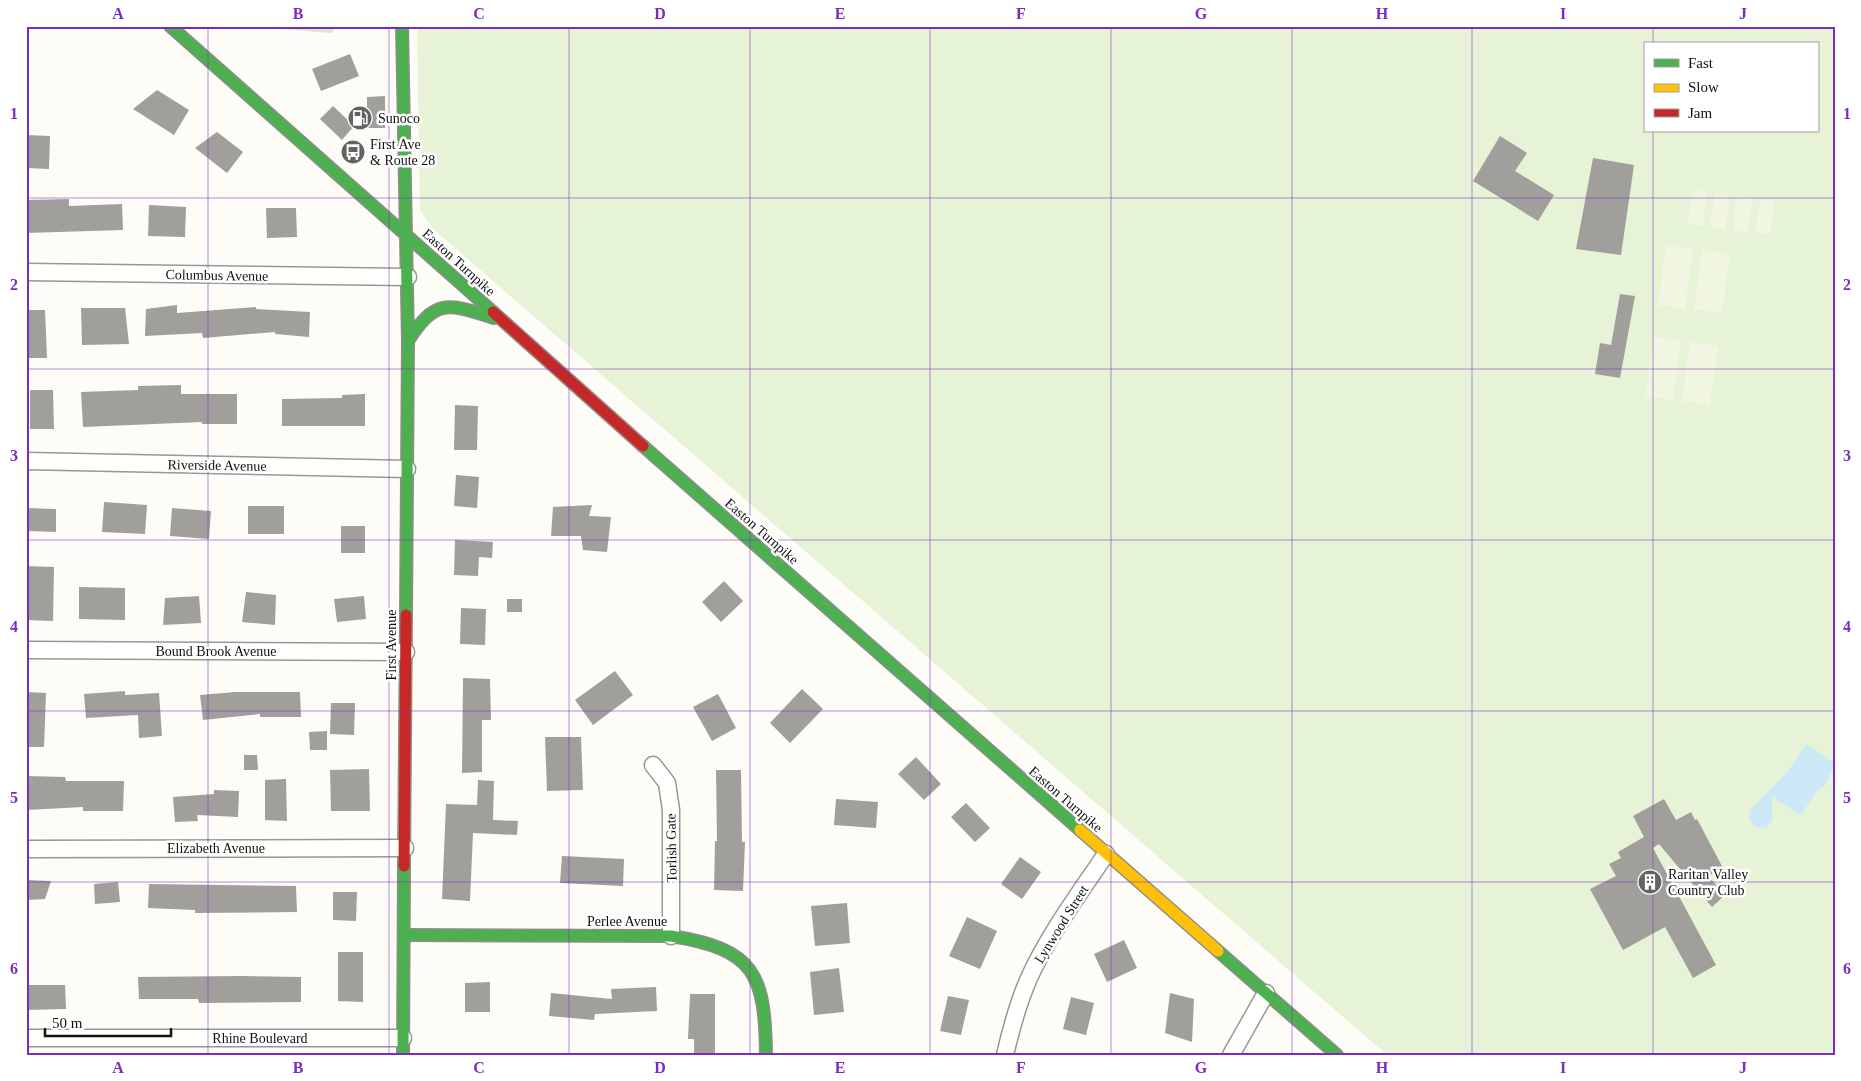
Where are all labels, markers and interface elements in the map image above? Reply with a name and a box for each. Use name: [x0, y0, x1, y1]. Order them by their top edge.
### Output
text: A: [112, 5, 124, 22]
text: B: [293, 5, 304, 22]
text: C: [473, 5, 485, 22]
text: D: [654, 5, 666, 22]
text: E: [835, 5, 845, 22]
text: F: [1016, 5, 1026, 22]
text: G: [1195, 5, 1208, 22]
text: H: [1376, 5, 1389, 22]
text: I: [1560, 5, 1566, 22]
text: J: [1739, 5, 1747, 22]
legend: [1644, 42, 1818, 132]
text: Fast: [1688, 55, 1714, 71]
text: Slow: [1688, 79, 1719, 95]
text: 1: [10, 105, 18, 122]
fuel station icon: Sunoco: [347, 105, 373, 131]
text: Jam: [1688, 105, 1712, 121]
text: 1: [1843, 105, 1851, 122]
place label: Sunoco: [378, 111, 420, 126]
place label: First Ave & Route 28: [370, 137, 435, 168]
bus stop icon: First Ave & Route 28: [340, 139, 366, 165]
street label: Easton Turnpike: [419, 226, 498, 299]
street label: Columbus Avenue: [165, 267, 269, 284]
text: 2: [10, 276, 18, 293]
text: 2: [1843, 276, 1851, 293]
text: 3: [10, 447, 18, 464]
text: 3: [1843, 447, 1851, 464]
street label: Riverside Avenue: [167, 457, 267, 474]
street label: Easton Turnpike: [722, 495, 801, 567]
street label: First Avenue: [384, 610, 399, 680]
text: 4: [10, 618, 18, 635]
text: 4: [1843, 618, 1851, 635]
street label: Bound Brook Avenue: [155, 644, 277, 659]
street label: Easton Turnpike: [1026, 763, 1105, 835]
text: 5: [10, 789, 18, 806]
text: 5: [1843, 789, 1851, 806]
street label: Torlish Gate: [663, 813, 680, 883]
street label: Elizabeth Avenue: [167, 841, 265, 856]
place label: Raritan Valley Country Club: [1668, 867, 1748, 898]
building icon: Raritan Valley Country Club: [1637, 869, 1663, 895]
street label: Lynwood Street: [1031, 882, 1091, 966]
street label: Perlee Avenue: [587, 914, 667, 929]
text: 6: [10, 960, 18, 977]
text: 6: [1843, 960, 1851, 977]
scale bar: [45, 1006, 171, 1038]
text: 50 m: [52, 1015, 83, 1031]
street label: Rhine Boulevard: [212, 1031, 308, 1046]
text: A: [112, 1059, 124, 1076]
text: B: [293, 1059, 304, 1076]
text: C: [473, 1059, 485, 1076]
text: D: [654, 1059, 666, 1076]
text: E: [835, 1059, 845, 1076]
text: F: [1016, 1059, 1026, 1076]
text: G: [1195, 1059, 1208, 1076]
text: H: [1376, 1059, 1389, 1076]
text: I: [1560, 1059, 1566, 1076]
text: J: [1739, 1059, 1747, 1076]

